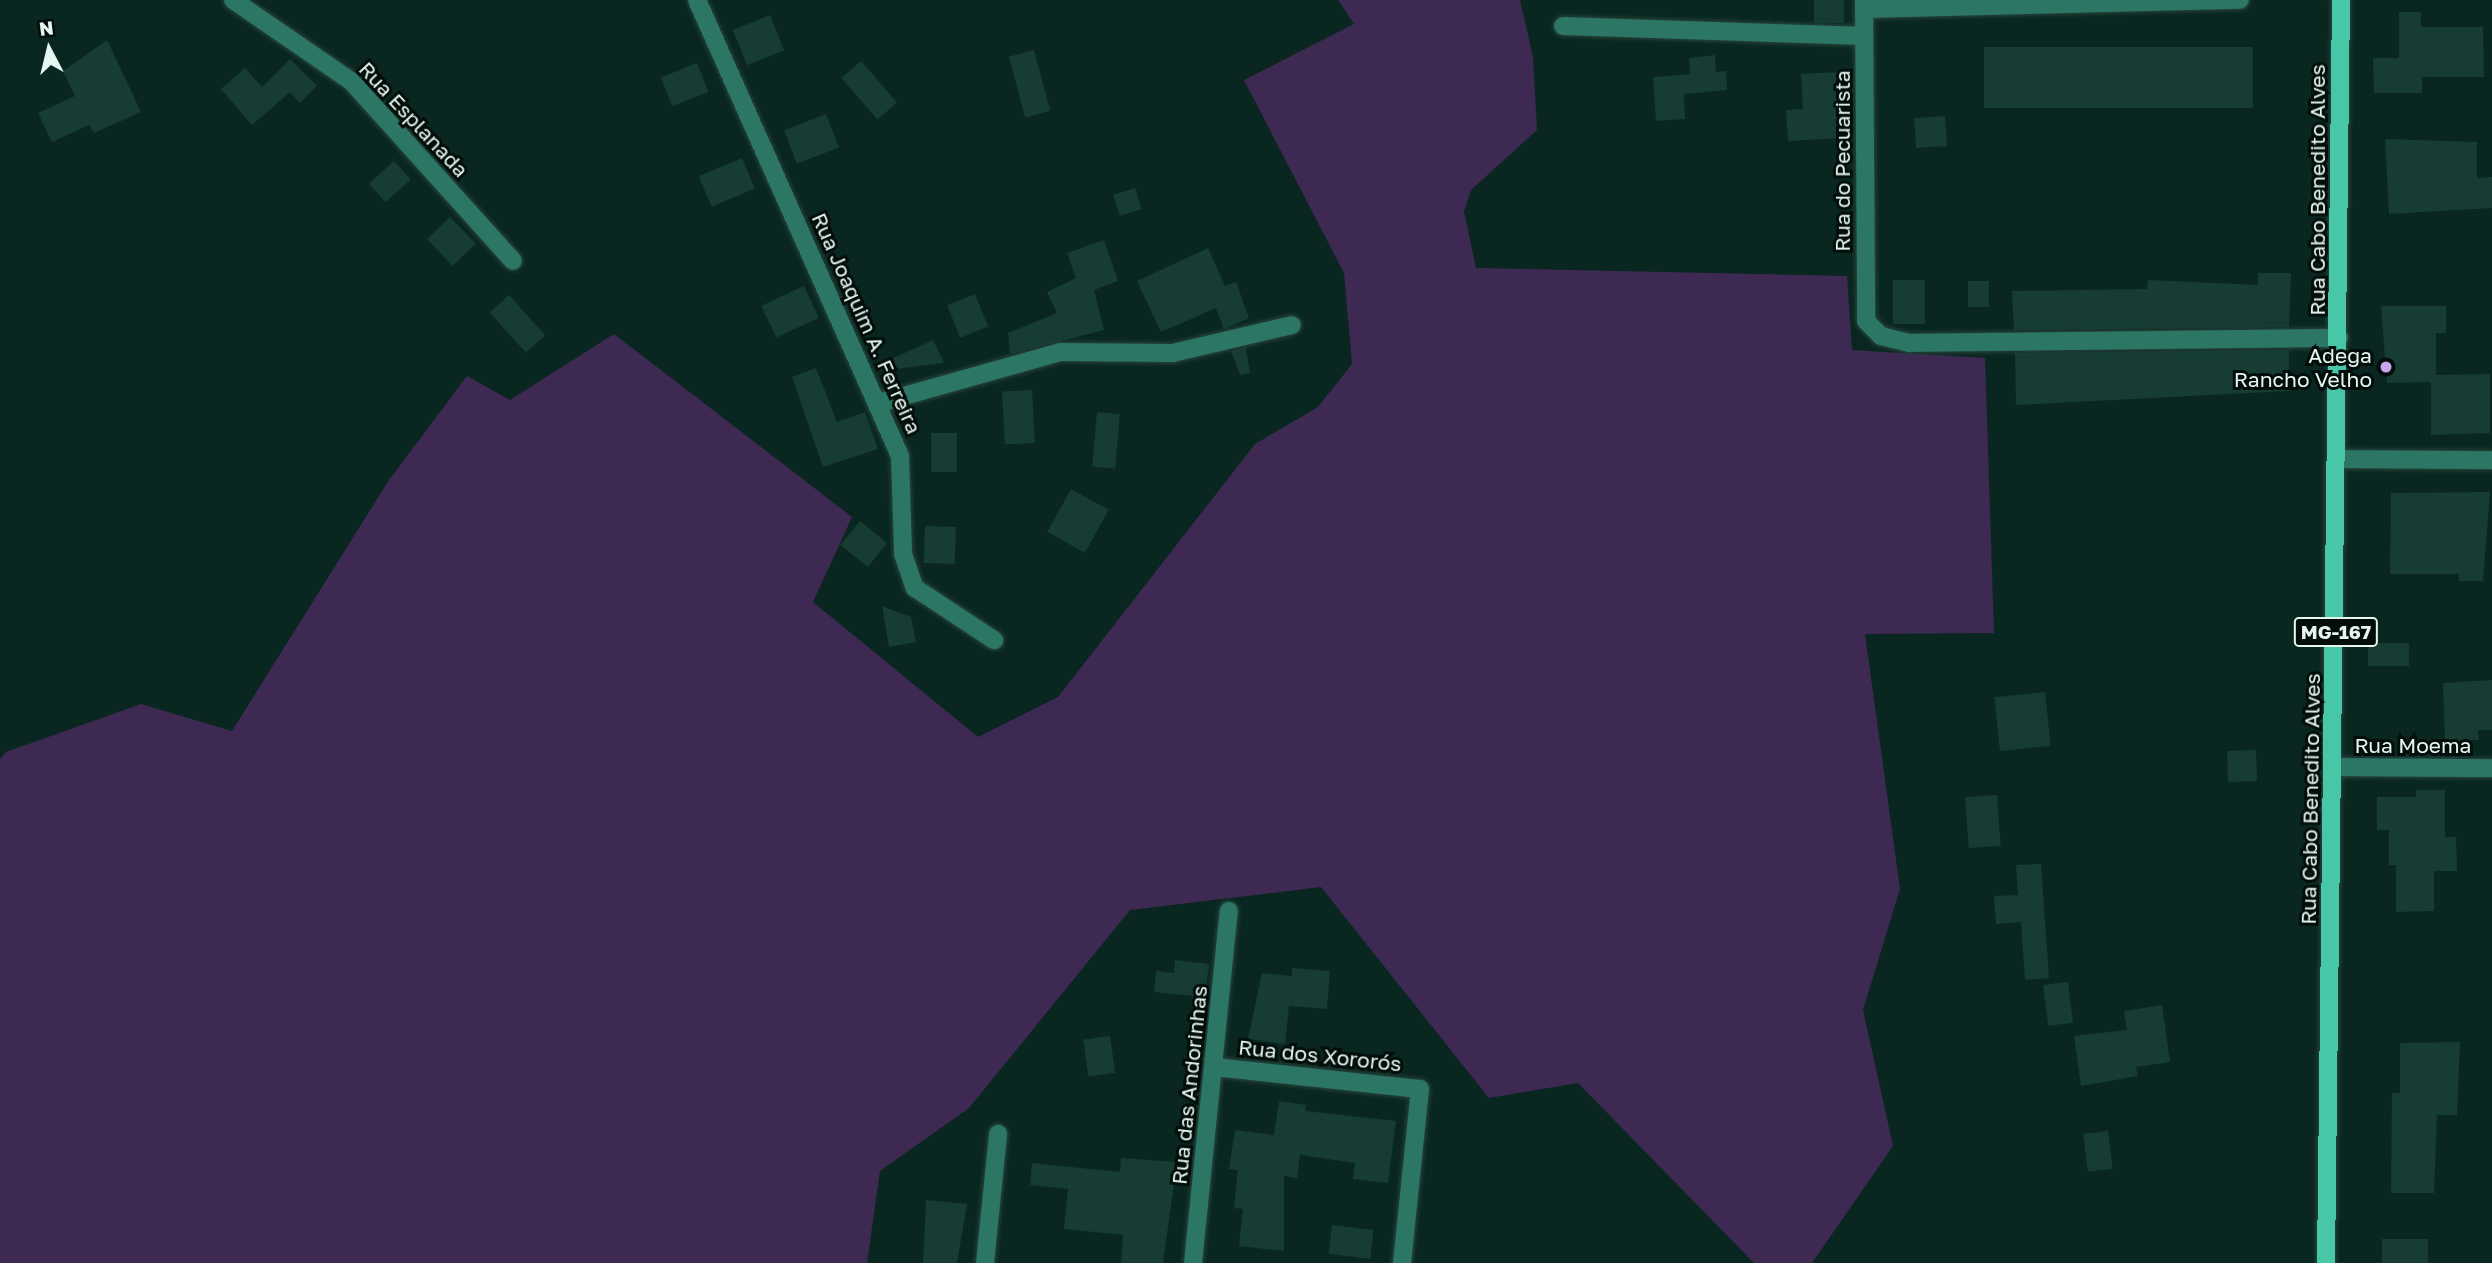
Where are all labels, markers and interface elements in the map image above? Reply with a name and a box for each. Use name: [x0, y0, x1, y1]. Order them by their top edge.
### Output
north arrow: [14, 14, 84, 84]
text: N: [38, 15, 55, 40]
street label: Rua Esplanada: [354, 56, 474, 182]
street label: Rua Cabo Benedito Alves: [2304, 64, 2330, 316]
street label: Rua do Pecuarista: [1829, 70, 1855, 252]
street label: Rua Joaquim A. Ferreira: [807, 209, 927, 437]
place label: Adega Rancho Velho: [2234, 342, 2372, 392]
marker: Adega Rancho Velho: [2378, 359, 2394, 375]
road number: MG-167: [2292, 617, 2380, 648]
street label: Rua Cabo Benedito Alves: [2295, 673, 2325, 925]
street label: Rua Moema: [2355, 732, 2471, 758]
street label: Rua das Andorinhas: [1166, 984, 1212, 1186]
street label: Rua dos Xororós: [1237, 1034, 1403, 1076]

